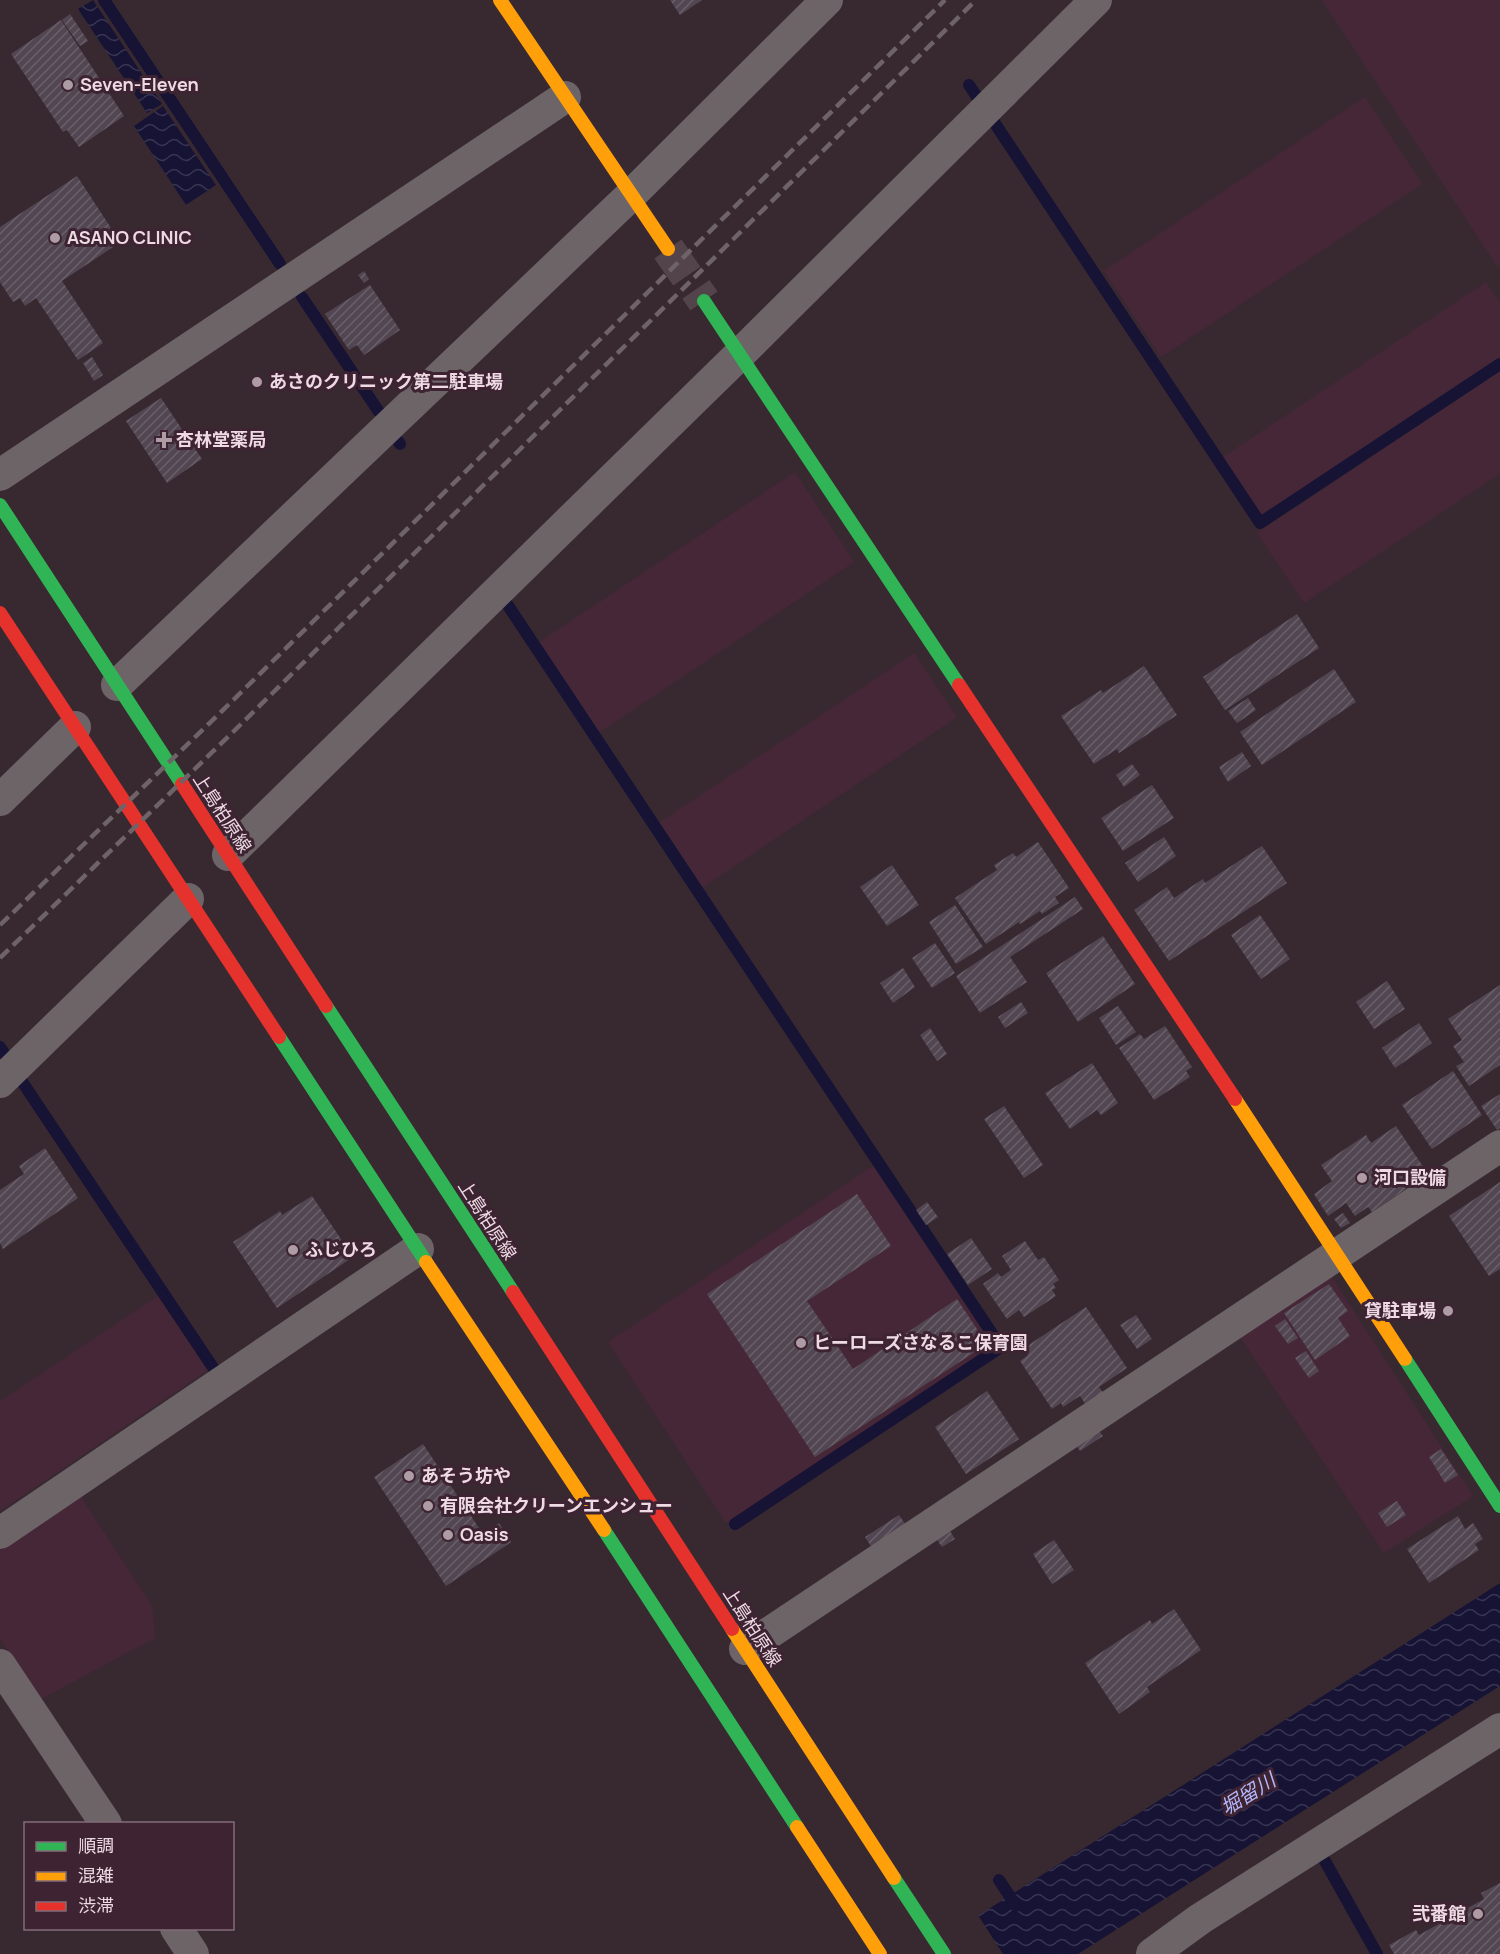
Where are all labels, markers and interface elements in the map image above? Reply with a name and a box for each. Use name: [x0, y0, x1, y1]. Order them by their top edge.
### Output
place label: Seven-Eleven: [80, 72, 199, 96]
marker: Seven-Eleven: [61, 78, 75, 92]
place label: ASANO CLINIC: [67, 225, 192, 249]
marker: ASANO CLINIC: [48, 231, 62, 245]
place label: あさのクリニック第二駐車場: [269, 369, 503, 393]
marker: あさのクリニック第二駐車場: [250, 375, 264, 389]
place label: 杏林堂薬局: [176, 427, 266, 451]
marker: 杏林堂薬局: [157, 433, 171, 447]
street label: 上島柏原線: [188, 768, 257, 857]
place label: 河口設備: [1374, 1165, 1446, 1189]
marker: 河口設備: [1355, 1171, 1369, 1185]
street label: 上島柏原線: [453, 1175, 522, 1264]
place label: ふじひろ: [305, 1237, 377, 1261]
marker: ふじひろ: [286, 1243, 300, 1257]
place label: 貸駐車場: [1364, 1298, 1436, 1322]
marker: 貸駐車場: [1441, 1304, 1455, 1318]
place label: ヒーローズさなるこ保育園: [813, 1330, 1028, 1354]
marker: ヒーローズさなるこ保育園: [794, 1336, 808, 1350]
place label: あそう坊や: [421, 1463, 511, 1487]
marker: あそう坊や: [402, 1469, 416, 1483]
place label: 有限会社クリーンエンシュー: [440, 1493, 673, 1517]
marker: 有限会社クリーンエンシュー: [421, 1499, 435, 1513]
place label: Oasis: [460, 1522, 509, 1546]
marker: Oasis: [441, 1528, 455, 1542]
street label: 上島柏原線: [718, 1582, 787, 1671]
water label: 堀留川: [1215, 1765, 1282, 1821]
legend: [24, 1822, 234, 1930]
text: 順調: [78, 1833, 114, 1857]
text: 混雑: [78, 1863, 114, 1887]
text: 渋滞: [78, 1893, 114, 1917]
place label: 弐番館: [1412, 1901, 1466, 1925]
marker: 弐番館: [1471, 1907, 1485, 1921]

